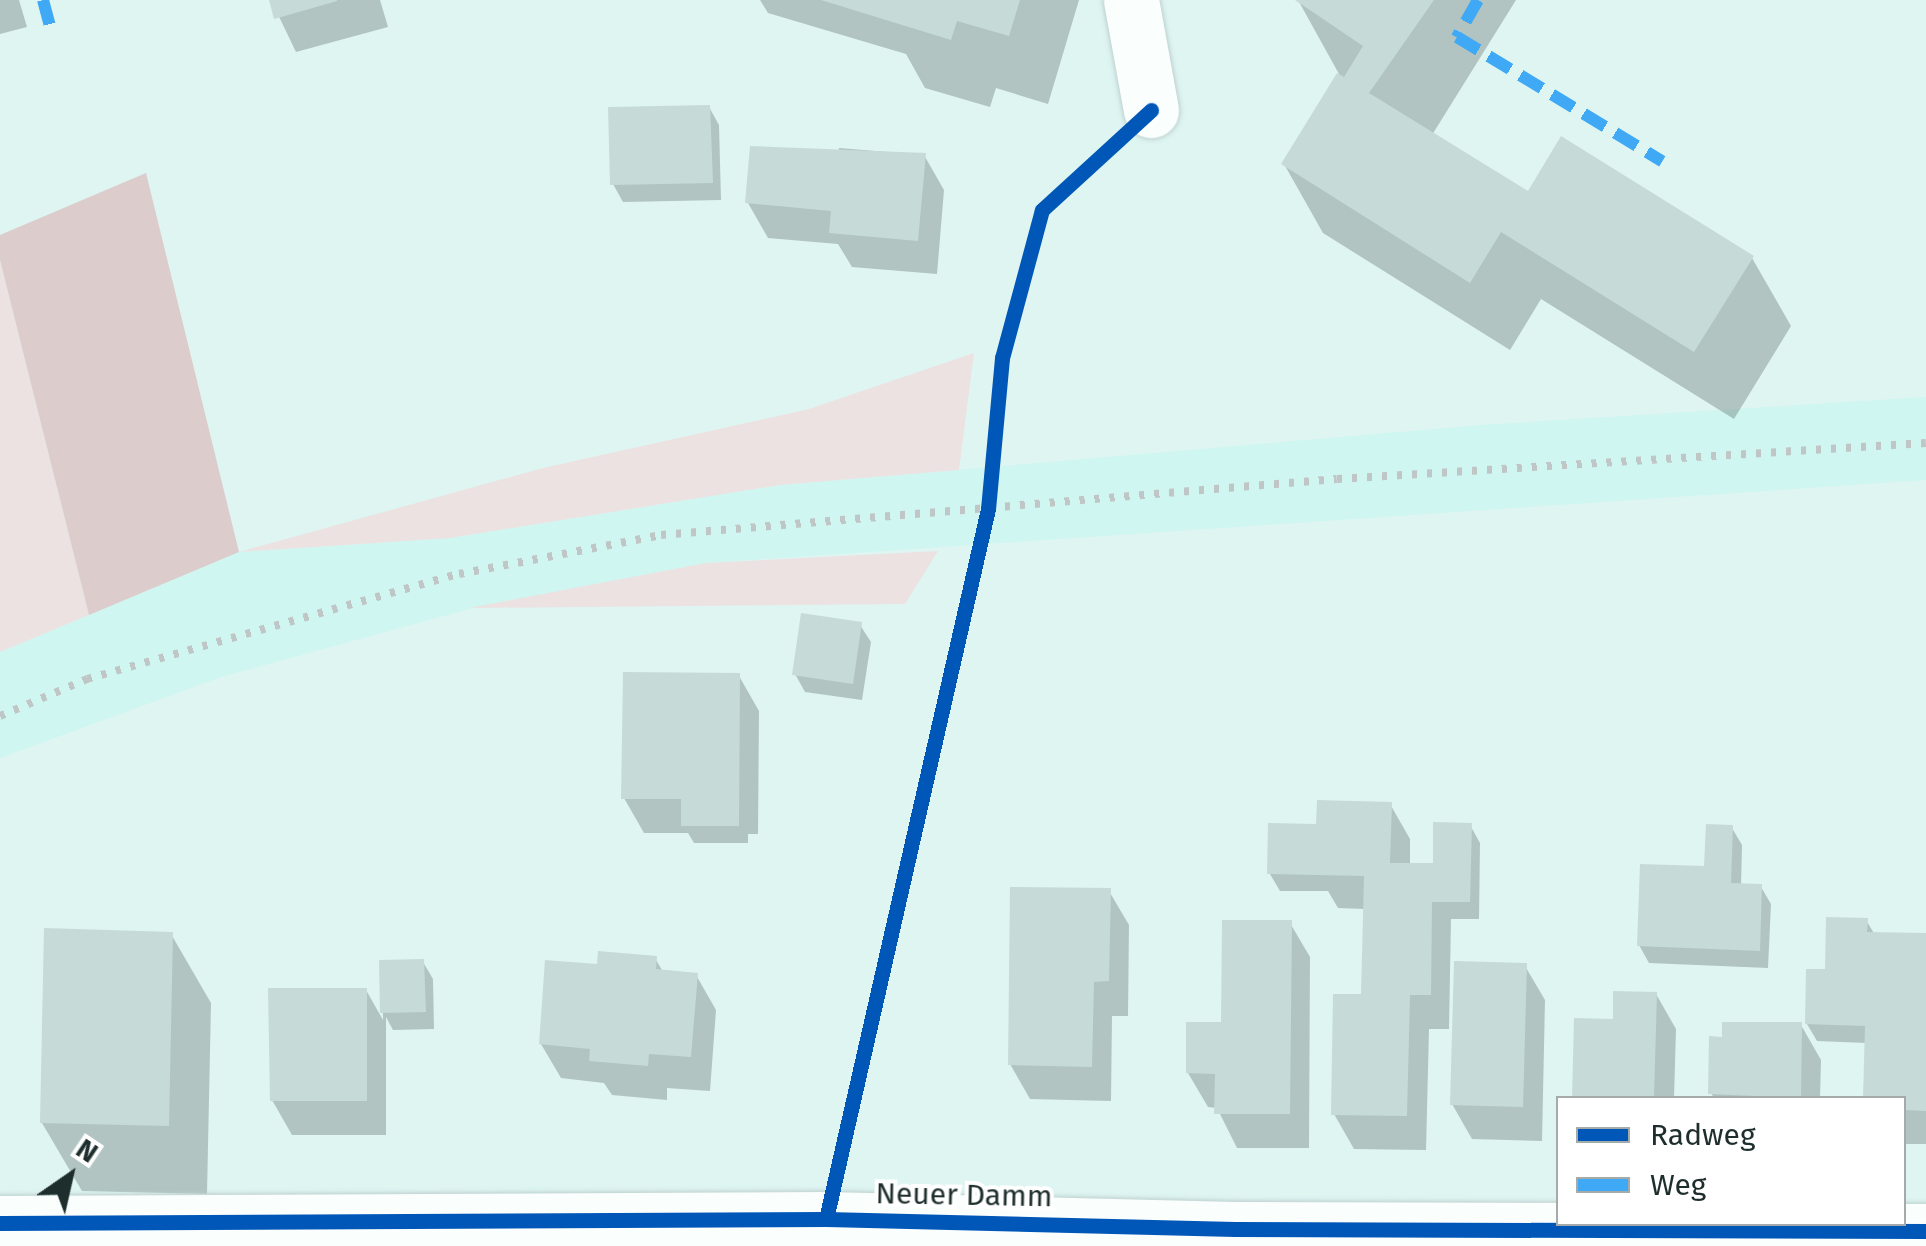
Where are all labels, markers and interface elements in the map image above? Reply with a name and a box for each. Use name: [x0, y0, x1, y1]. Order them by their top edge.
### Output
legend: [1556, 1096, 1906, 1226]
text: Radweg: [1650, 1117, 1756, 1153]
north arrow: [20, 1126, 120, 1226]
text: N: [70, 1132, 104, 1170]
text: Weg: [1650, 1167, 1706, 1203]
street label: Neuer Damm: [875, 1175, 1053, 1215]

